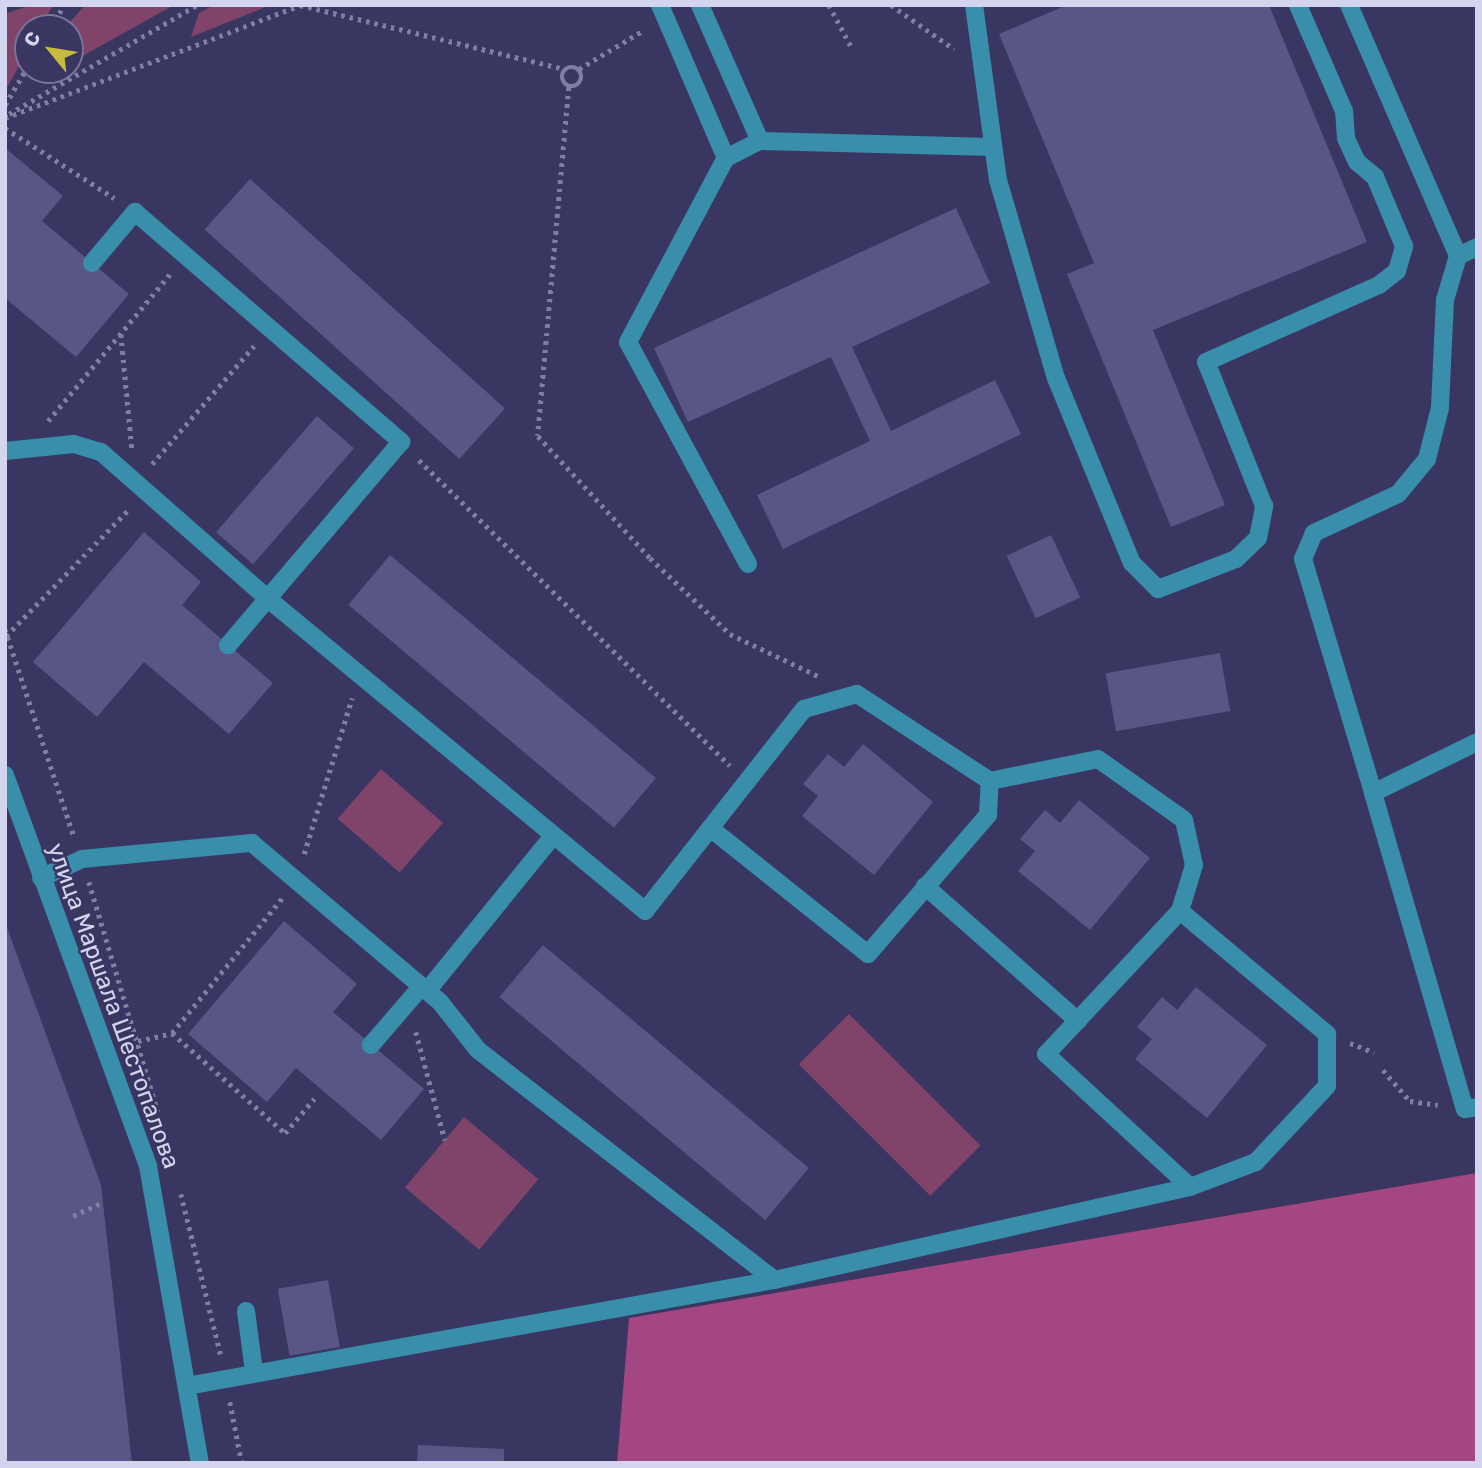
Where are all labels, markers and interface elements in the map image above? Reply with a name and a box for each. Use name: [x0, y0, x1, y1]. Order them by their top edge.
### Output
north arrow: [14, 14, 84, 84]
text: С: [19, 28, 45, 51]
street label: улица Маршала Шестопалова: [41, 839, 185, 1173]

